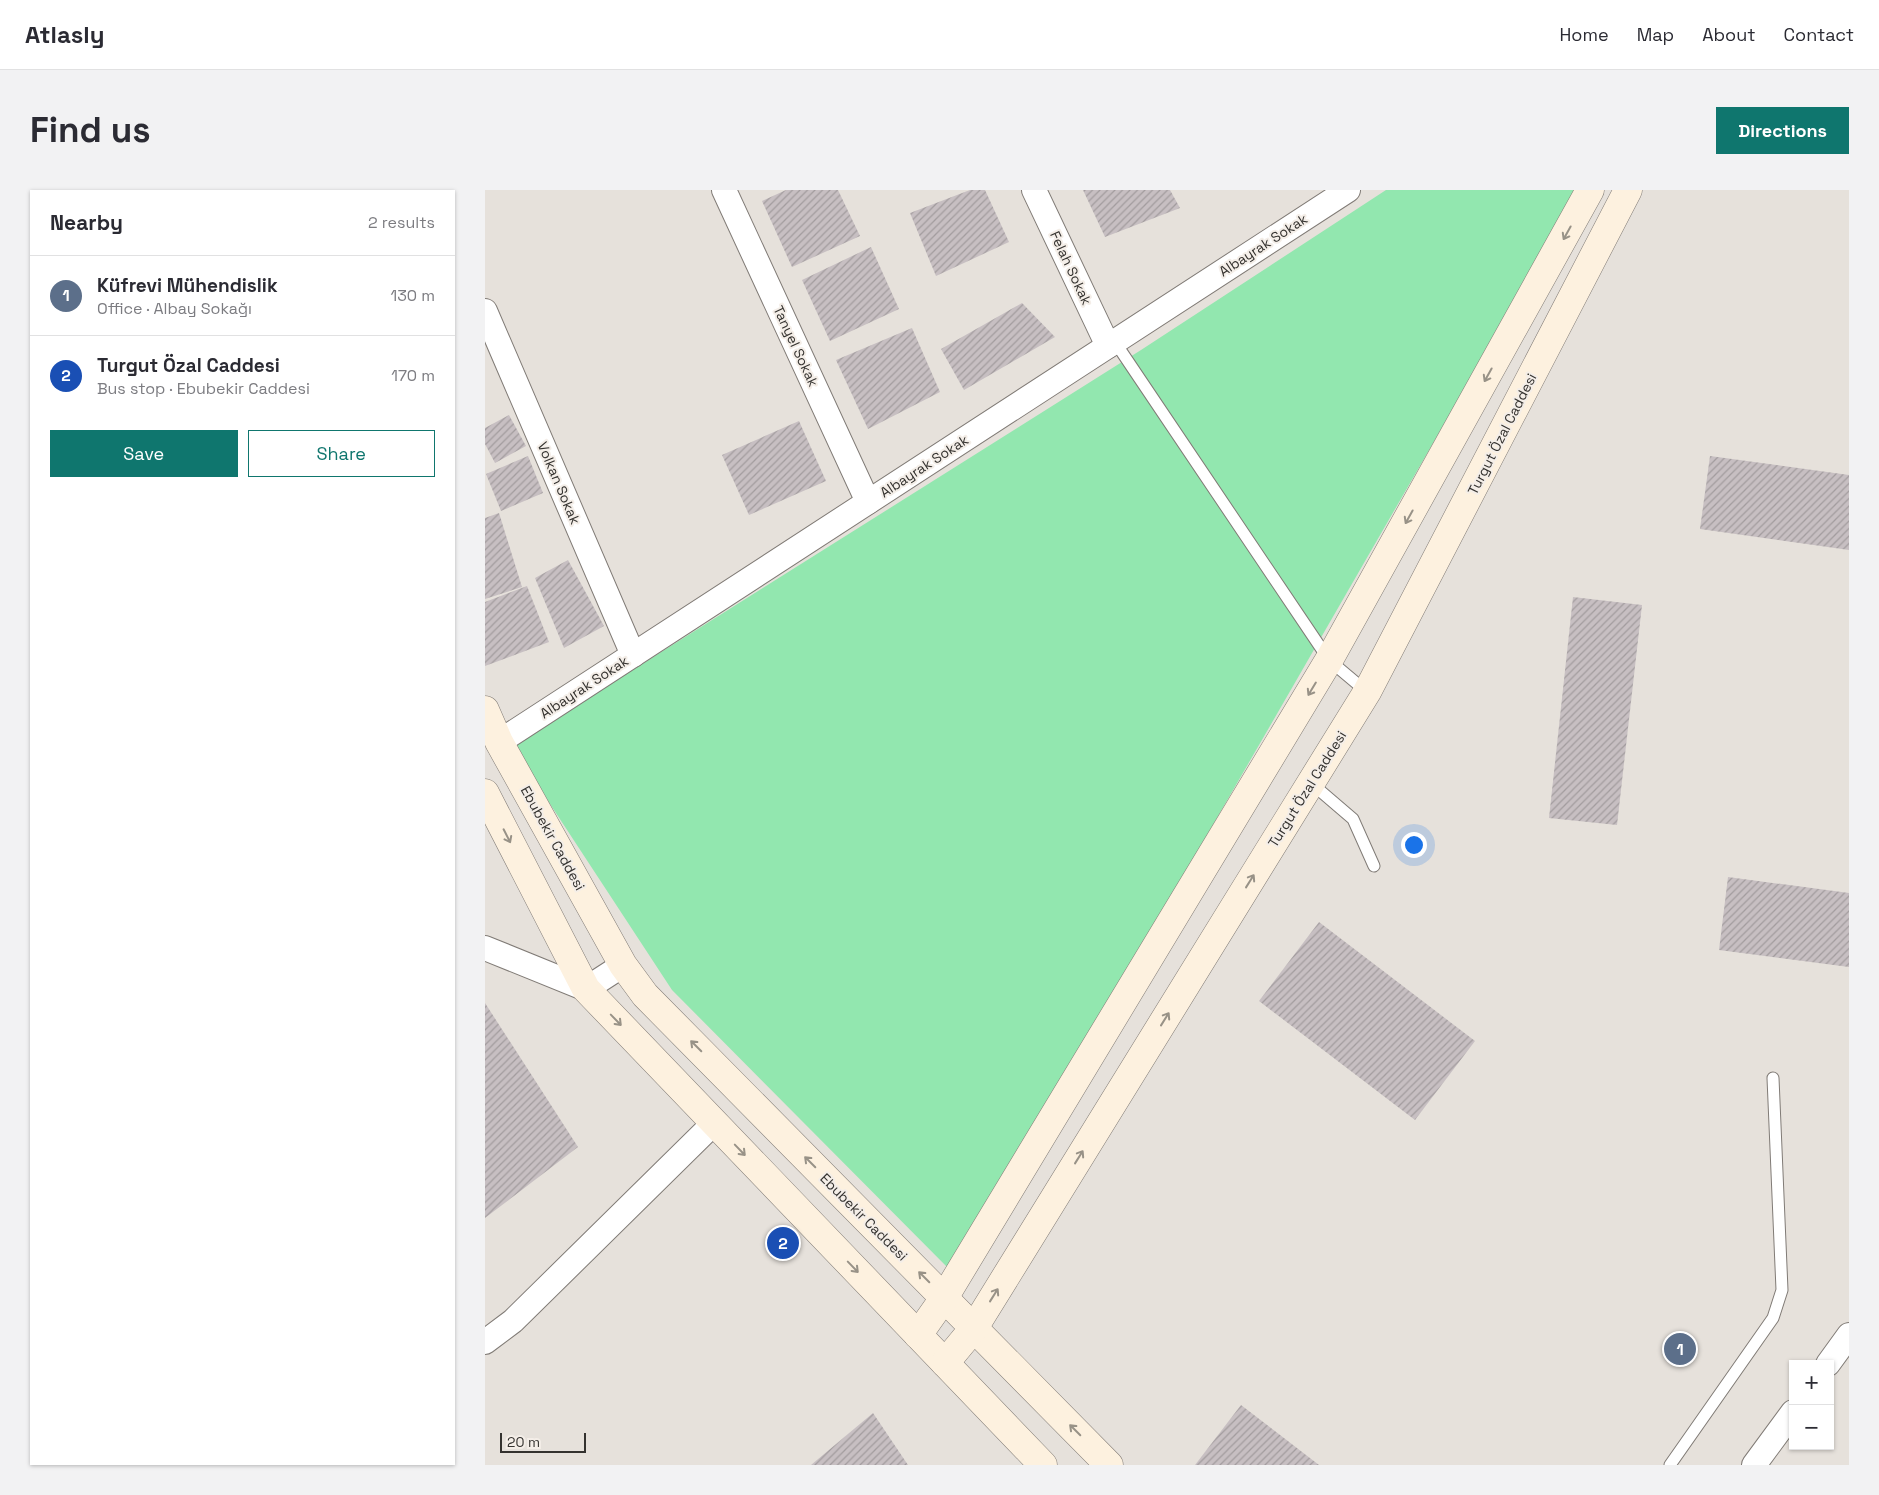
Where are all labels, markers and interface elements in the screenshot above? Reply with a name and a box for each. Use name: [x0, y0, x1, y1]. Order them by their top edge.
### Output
text: Atlasly: [25, 19, 104, 50]
text: Home: [1560, 23, 1609, 46]
text: Map: [1637, 23, 1674, 46]
text: About: [1702, 23, 1756, 46]
text: Contact: [1784, 23, 1854, 46]
button: Directions: [1716, 107, 1849, 154]
text: Find us: [30, 108, 151, 152]
text: Nearby: [50, 209, 123, 236]
street label: Albayrak Sokak: [1215, 209, 1311, 280]
text: 2 results: [368, 212, 435, 233]
one-way arrow: [1562, 225, 1572, 240]
street label: Felah Sokak: [1046, 228, 1096, 308]
text: Küfrevi Mühendislik: [97, 273, 278, 298]
text: 1: [62, 285, 70, 306]
text: 130 m: [391, 285, 435, 306]
text: Office · Albay Sokağı: [97, 298, 252, 319]
street label: Tanyel Sokak: [769, 303, 823, 390]
text: Turgut Özal Caddesi: [97, 353, 280, 378]
text: 2: [61, 365, 71, 386]
text: 170 m: [391, 365, 435, 386]
one-way arrow: [1483, 367, 1493, 382]
street label: Turgut Özal Caddesi: [1464, 370, 1540, 498]
text: Bus stop · Ebubekir Caddesi: [97, 378, 310, 399]
button: Save: [50, 430, 238, 477]
button: Share: [248, 430, 435, 477]
street label: Albayrak Sokak: [876, 430, 972, 501]
street label: Volkan Sokak: [534, 439, 585, 527]
one-way arrow: [1404, 509, 1414, 524]
street label: Albayrak Sokak: [536, 651, 632, 722]
one-way arrow: [1306, 681, 1316, 695]
street label: Turgut Özal Caddesi: [1264, 727, 1350, 851]
street label: Ebubekir Caddesi: [517, 783, 589, 893]
one-way arrow: [503, 828, 512, 843]
your location: [1401, 832, 1427, 858]
one-way arrow: [1246, 874, 1256, 888]
one-way arrow: [1160, 1012, 1170, 1026]
one-way arrow: [609, 1014, 622, 1026]
one-way arrow: [689, 1040, 702, 1052]
one-way arrow: [734, 1143, 746, 1156]
one-way arrow: [1075, 1151, 1085, 1165]
one-way arrow: [804, 1155, 816, 1168]
street label: Ebubekir Caddesi: [816, 1169, 912, 1265]
pin: 2: [767, 1224, 799, 1262]
one-way arrow: [847, 1261, 859, 1273]
one-way arrow: [918, 1271, 930, 1284]
one-way arrow: [989, 1289, 999, 1303]
pin: 1: [1664, 1330, 1696, 1368]
map controls: [1789, 1360, 1834, 1450]
button: +: [1789, 1360, 1834, 1405]
button: −: [1789, 1405, 1834, 1450]
one-way arrow: [1069, 1424, 1081, 1437]
scale bar: [500, 1430, 586, 1453]
text: 20 m: [507, 1433, 540, 1451]

